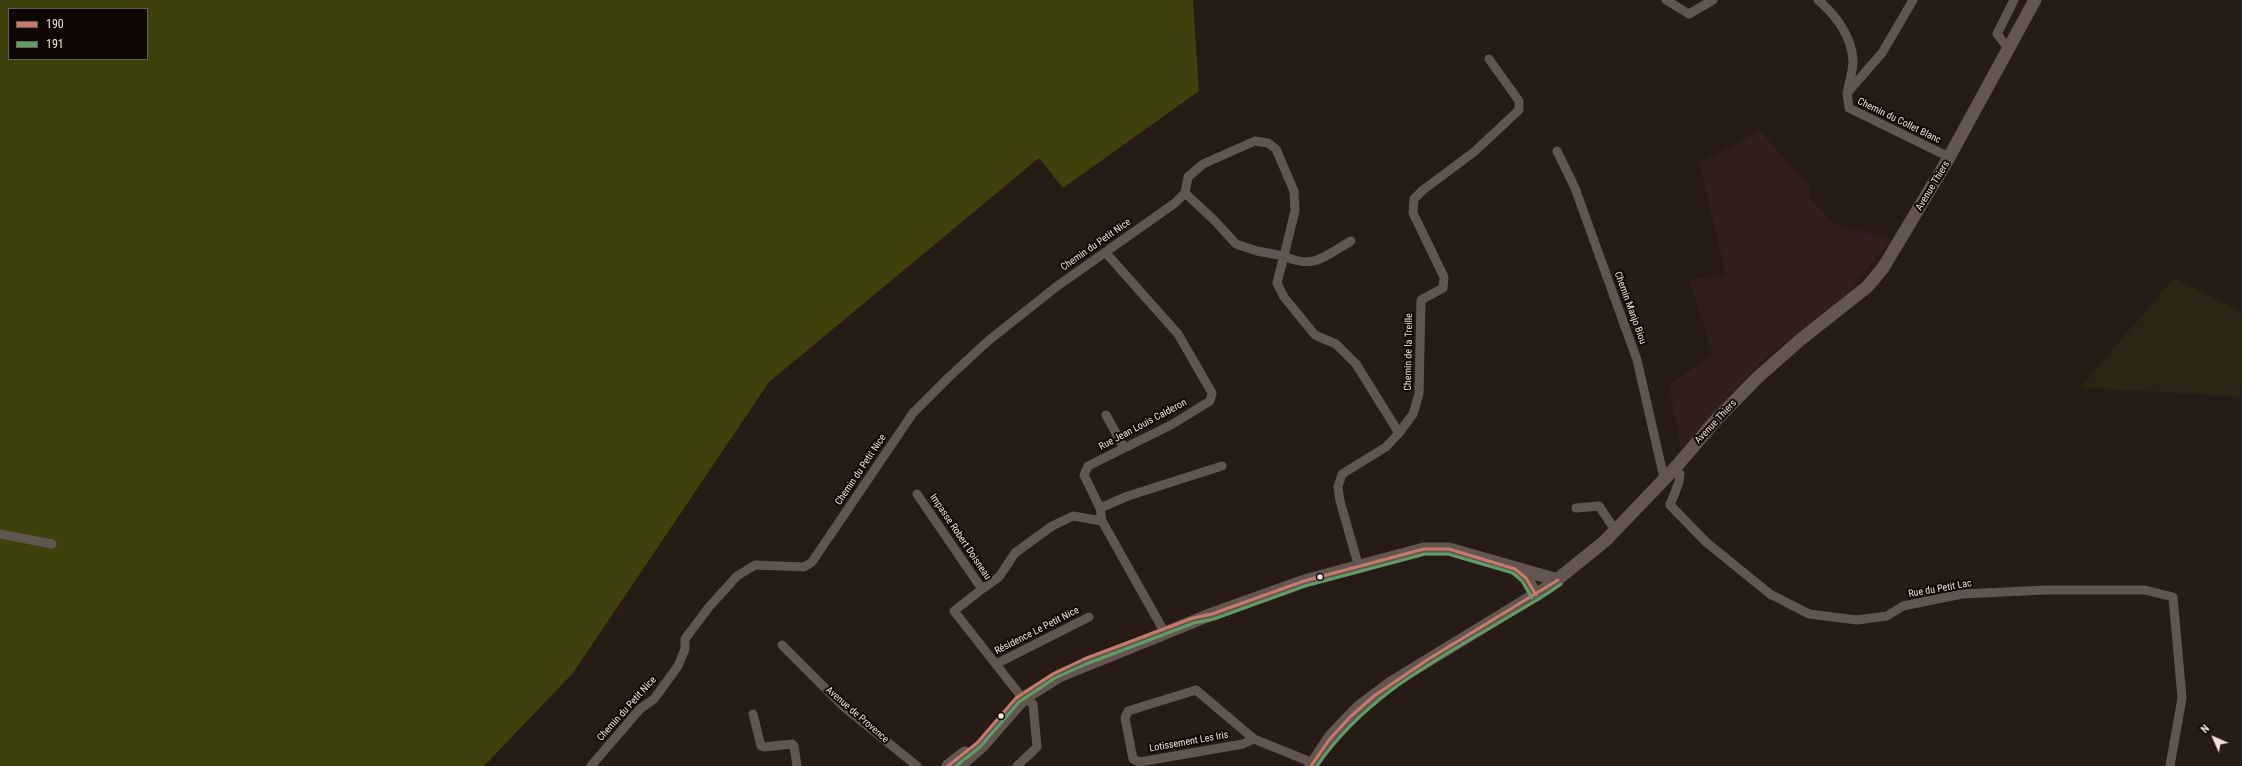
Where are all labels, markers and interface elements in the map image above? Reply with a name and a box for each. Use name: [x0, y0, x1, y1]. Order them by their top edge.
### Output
legend: [8, 8, 148, 60]
text: 190: [46, 17, 64, 31]
text: 191: [46, 37, 64, 51]
street label: Chemin du Collet Blanc: [1855, 96, 1943, 146]
street label: Avenue Thiers: [1914, 159, 1952, 213]
street label: Chemin du Petit Nice: [1059, 216, 1133, 274]
street label: Chemin Manjo Biou: [1611, 270, 1649, 346]
street label: Chemin de la Treille: [1402, 313, 1416, 391]
street label: Rue Jean Louis Calderon: [1097, 397, 1189, 453]
street label: Avenue Thiers: [1693, 398, 1739, 446]
street label: Chemin du Petit Nice: [833, 432, 889, 508]
street label: Impasse Robert Doisneau: [927, 492, 993, 582]
unlabelled marker: [1315, 572, 1325, 582]
street label: Rue du Petit Lac: [1907, 578, 1973, 600]
street label: Résidence Le Petit Nice: [993, 605, 1081, 657]
street label: Chemin du Petit Nice: [595, 674, 659, 744]
street label: Avenue de Provence: [823, 684, 891, 746]
unlabelled marker: [996, 711, 1006, 721]
north arrow: [2194, 718, 2234, 758]
text: N: [2198, 722, 2212, 736]
street label: Lotissement Les Iris: [1149, 729, 1229, 755]

